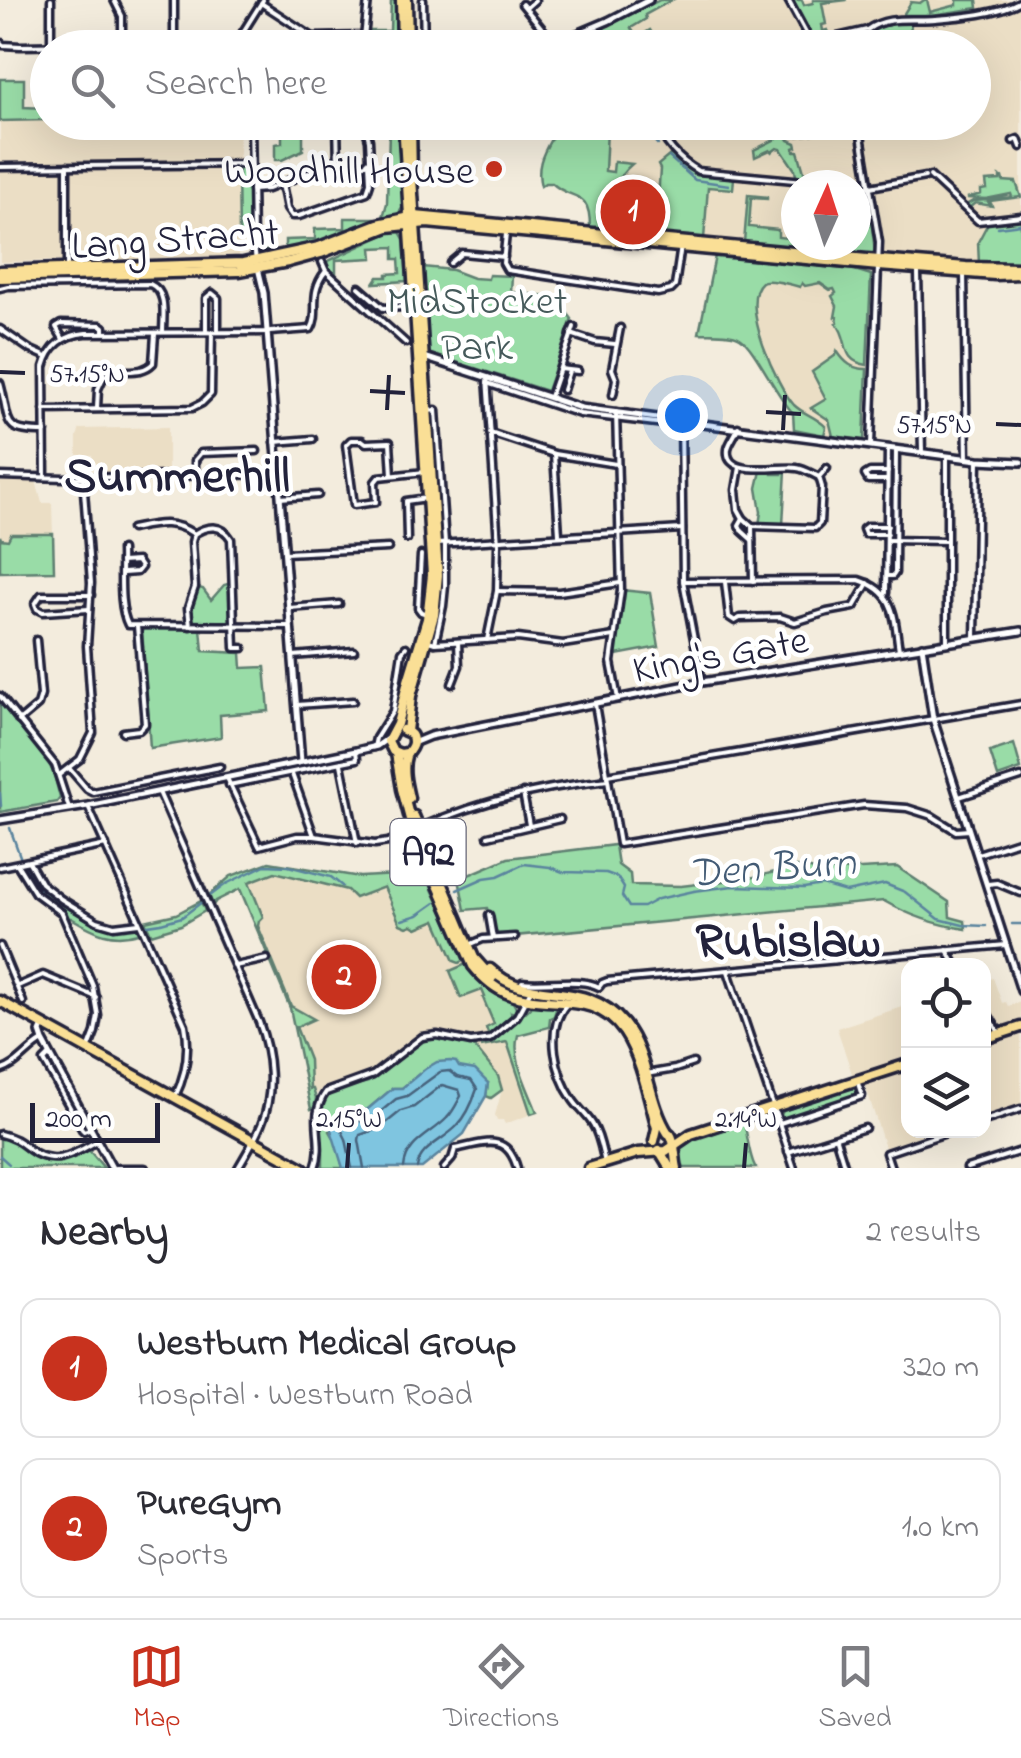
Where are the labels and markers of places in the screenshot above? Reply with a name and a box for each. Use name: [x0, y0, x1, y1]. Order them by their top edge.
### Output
place label: Woodhill House: [224, 144, 474, 203]
marker: Woodhill House: [483, 158, 505, 180]
pin: 1: [600, 174, 666, 250]
pin: 2: [312, 940, 376, 1014]

